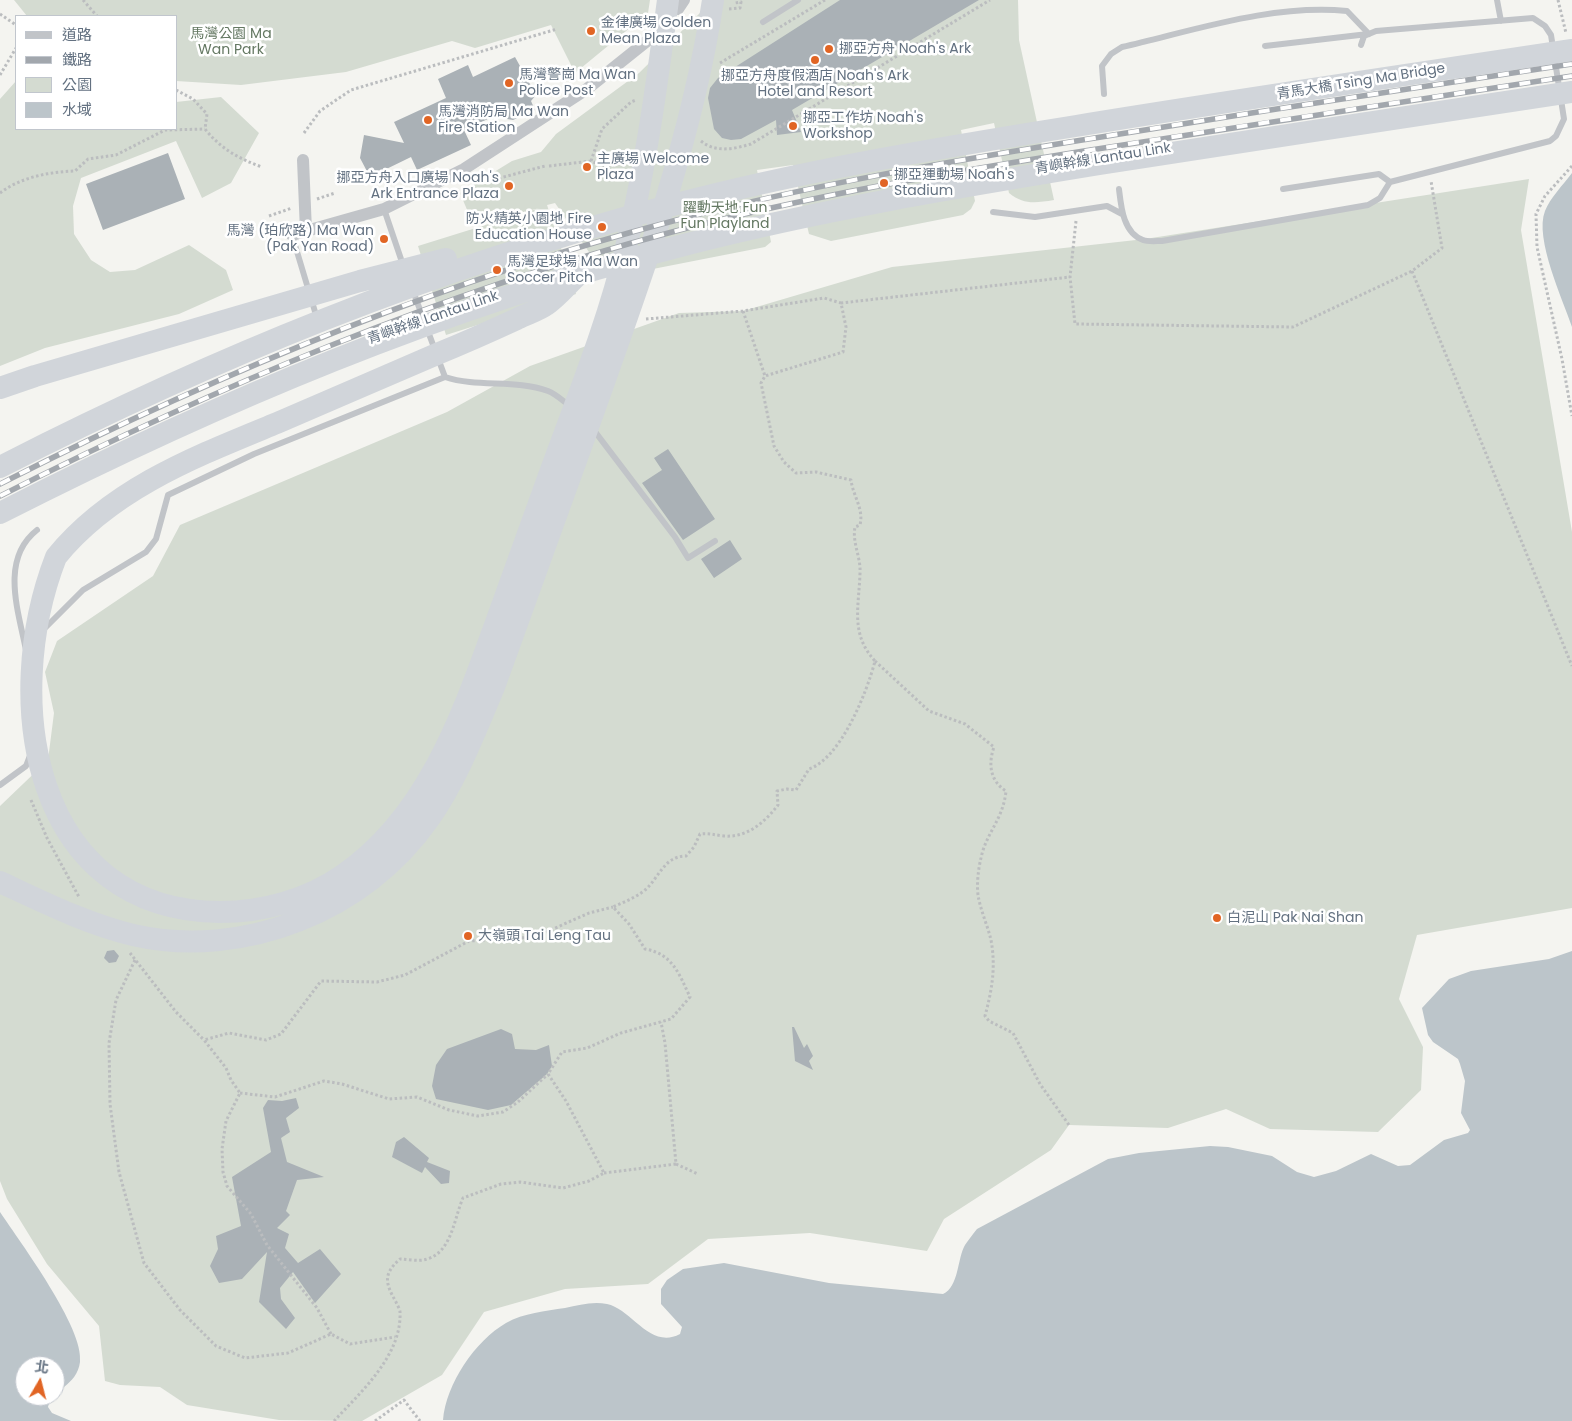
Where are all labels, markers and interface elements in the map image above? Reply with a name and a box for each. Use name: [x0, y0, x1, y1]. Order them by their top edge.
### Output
legend: [15, 15, 178, 130]
place label: 金律廣場 Golden Mean Plaza: [601, 15, 711, 48]
text: 道路: [62, 24, 92, 45]
marker: 金律廣場 Golden Mean Plaza: [585, 25, 597, 37]
park label: 馬灣公園 Ma Wan Park: [190, 26, 272, 58]
place label: 挪亞方舟 Noah's Ark: [839, 41, 971, 57]
marker: 挪亞方舟 Noah's Ark: [823, 43, 835, 55]
text: 鐵路: [62, 49, 92, 70]
marker: 挪亞方舟度假酒店 Noah's Ark Hotel and Resort: [809, 54, 821, 66]
street label: 青馬大橋 Tsing Ma Bridge: [1276, 60, 1446, 104]
place label: 馬灣警崗 Ma Wan Police Post: [519, 67, 636, 100]
place label: 挪亞方舟度假酒店 Noah's Ark Hotel and Resort: [721, 68, 909, 100]
text: 公園: [62, 74, 92, 95]
marker: 馬灣警崗 Ma Wan Police Post: [503, 77, 515, 89]
text: 水域: [62, 99, 92, 120]
place label: 馬灣消防局 Ma Wan Fire Station: [438, 104, 569, 136]
place label: 挪亞工作坊 Noah's Workshop: [803, 110, 923, 142]
marker: 馬灣消防局 Ma Wan Fire Station: [422, 114, 434, 126]
marker: 挪亞工作坊 Noah's Workshop: [787, 120, 799, 132]
street label: 青嶼幹線 Lantau Link: [1034, 140, 1172, 178]
place label: 主廣場 Welcome Plaza: [597, 151, 709, 184]
marker: 主廣場 Welcome Plaza: [581, 161, 593, 173]
place label: 挪亞運動場 Noah's Stadium: [894, 167, 1014, 200]
place label: 挪亞方舟入口廣場 Noah's Ark Entrance Plaza: [337, 170, 499, 202]
marker: 挪亞運動場 Noah's Stadium: [878, 177, 890, 189]
marker: 挪亞方舟入口廣場 Noah's Ark Entrance Plaza: [503, 180, 515, 192]
park label: 躍動天地 Fun Fun Playland: [681, 200, 769, 232]
place label: 防火精英小園地 Fire Education House: [466, 211, 592, 243]
marker: 防火精英小園地 Fire Education House: [596, 221, 608, 233]
place label: 馬灣 (珀欣路) Ma Wan (Pak Yan Road): [226, 223, 374, 256]
marker: 馬灣 (珀欣路) Ma Wan (Pak Yan Road): [378, 233, 390, 245]
place label: 馬灣足球場 Ma Wan Soccer Pitch: [507, 254, 638, 286]
marker: 馬灣足球場 Ma Wan Soccer Pitch: [491, 264, 503, 276]
street label: 青嶼幹線 Lantau Link: [365, 288, 501, 348]
place label: 白泥山 Pak Nai Shan: [1227, 910, 1363, 926]
marker: 白泥山 Pak Nai Shan: [1211, 912, 1223, 924]
place label: 大嶺頭 Tai Leng Tau: [478, 928, 611, 944]
marker: 大嶺頭 Tai Leng Tau: [462, 930, 474, 942]
north arrow: [15, 1356, 65, 1406]
text: 北: [34, 1356, 50, 1378]

